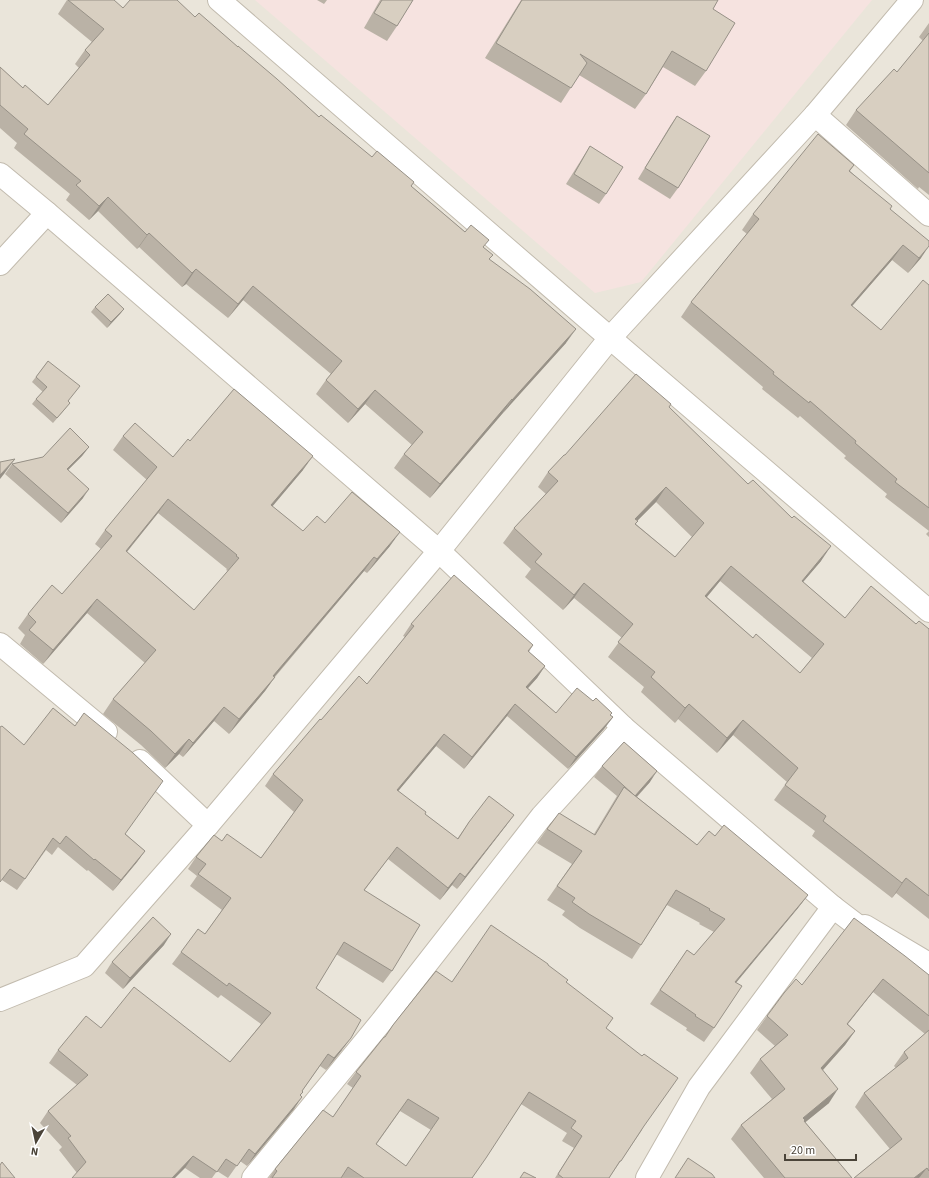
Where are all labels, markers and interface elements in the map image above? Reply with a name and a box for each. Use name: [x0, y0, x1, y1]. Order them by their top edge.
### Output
north arrow: [16, 1122, 56, 1162]
scale bar: [785, 1136, 856, 1162]
text: 20 m: [791, 1142, 815, 1159]
text: N: [30, 1143, 39, 1159]

